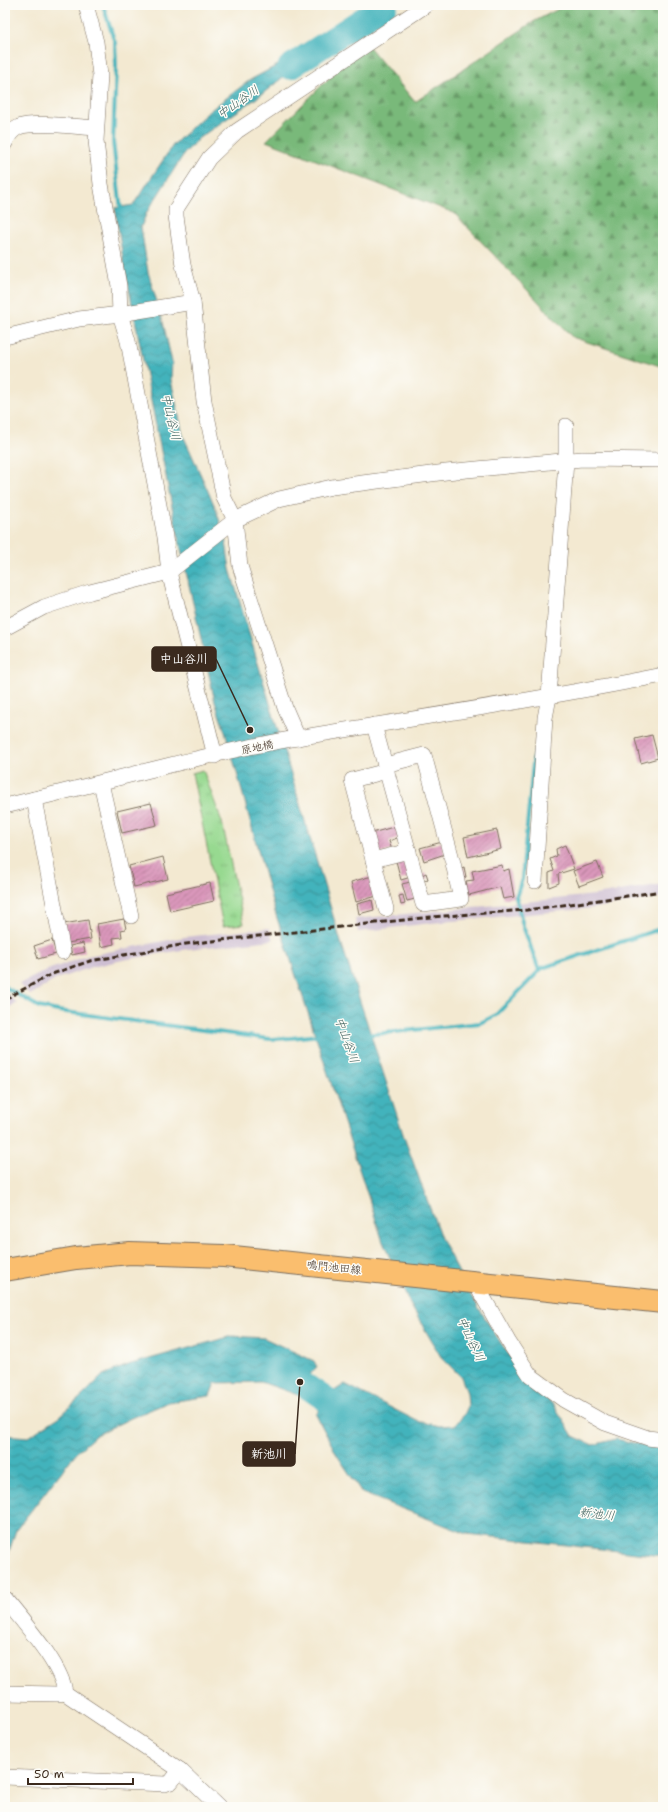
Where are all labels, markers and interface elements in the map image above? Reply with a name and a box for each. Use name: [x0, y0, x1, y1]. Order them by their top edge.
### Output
water label: 中山谷川: [214, 82, 262, 122]
water label: 中山谷川: [158, 392, 184, 442]
callout: 中山谷川: [152, 647, 216, 671]
text: 中山谷川: [160, 651, 208, 667]
street label: 原地橋: [239, 737, 275, 758]
water label: 中山谷川: [331, 1015, 363, 1065]
street label: 鳴門池田線: [306, 1257, 362, 1278]
water label: 中山谷川: [454, 1314, 488, 1364]
callout: 新池川: [243, 1442, 295, 1466]
text: 新池川: [251, 1446, 287, 1462]
water label: 新池川: [578, 1504, 616, 1524]
scale bar: [28, 1760, 133, 1786]
text: 50 m: [34, 1766, 64, 1782]

